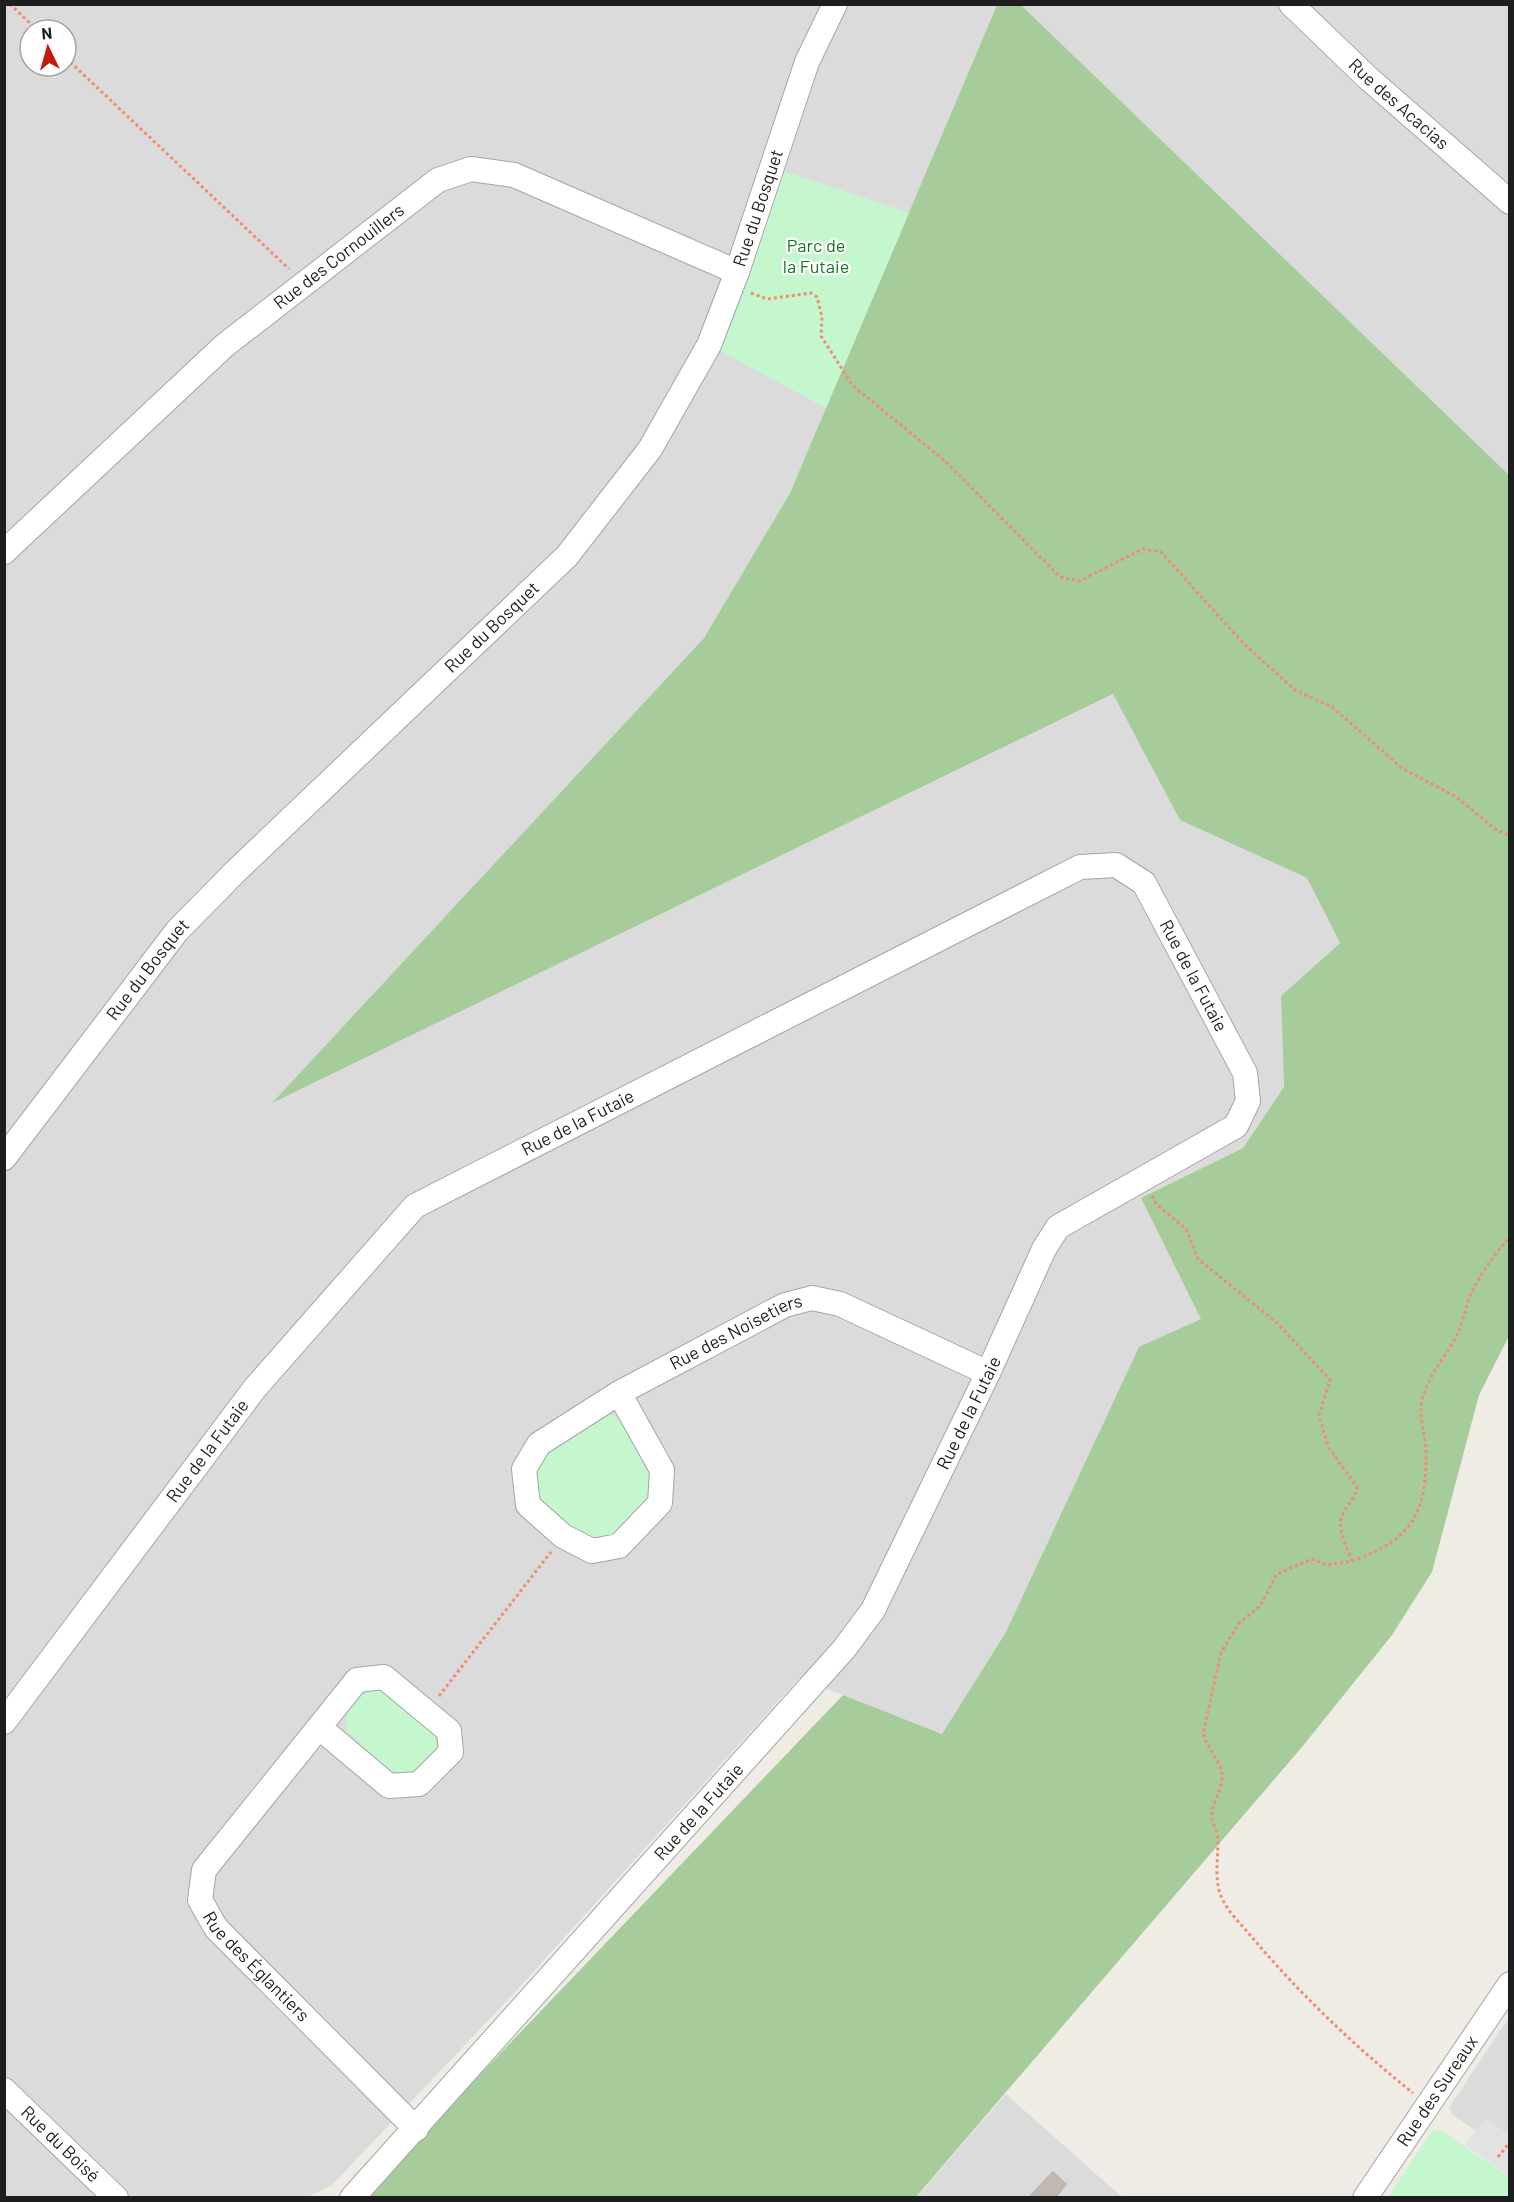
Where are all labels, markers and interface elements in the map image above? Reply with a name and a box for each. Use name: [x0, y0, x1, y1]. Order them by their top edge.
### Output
north arrow: [18, 18, 78, 78]
text: N: [41, 23, 53, 42]
street label: Rue des Acacias: [1344, 53, 1454, 154]
street label: Rue du Bosquet: [728, 146, 787, 269]
street label: Rue des Cornouillers: [269, 198, 408, 314]
park label: Parc de la Futaie: [783, 234, 849, 277]
street label: Rue du Bosquet: [439, 576, 543, 677]
street label: Rue du Bosquet: [101, 913, 193, 1024]
street label: Rue de la Futaie: [1156, 916, 1233, 1035]
street label: Rue de la Futaie: [517, 1084, 637, 1160]
street label: Rue des Noisetiers: [666, 1289, 804, 1374]
street label: Rue de la Futaie: [931, 1352, 1005, 1473]
street label: Rue de la Futaie: [161, 1394, 253, 1506]
street label: Rue de la Futaie: [649, 1758, 748, 1865]
street label: Rue des Églantiers: [199, 1907, 315, 2026]
street label: Rue des Sureaux: [1391, 2031, 1482, 2150]
street label: Rue du Boisé: [17, 2100, 105, 2186]

